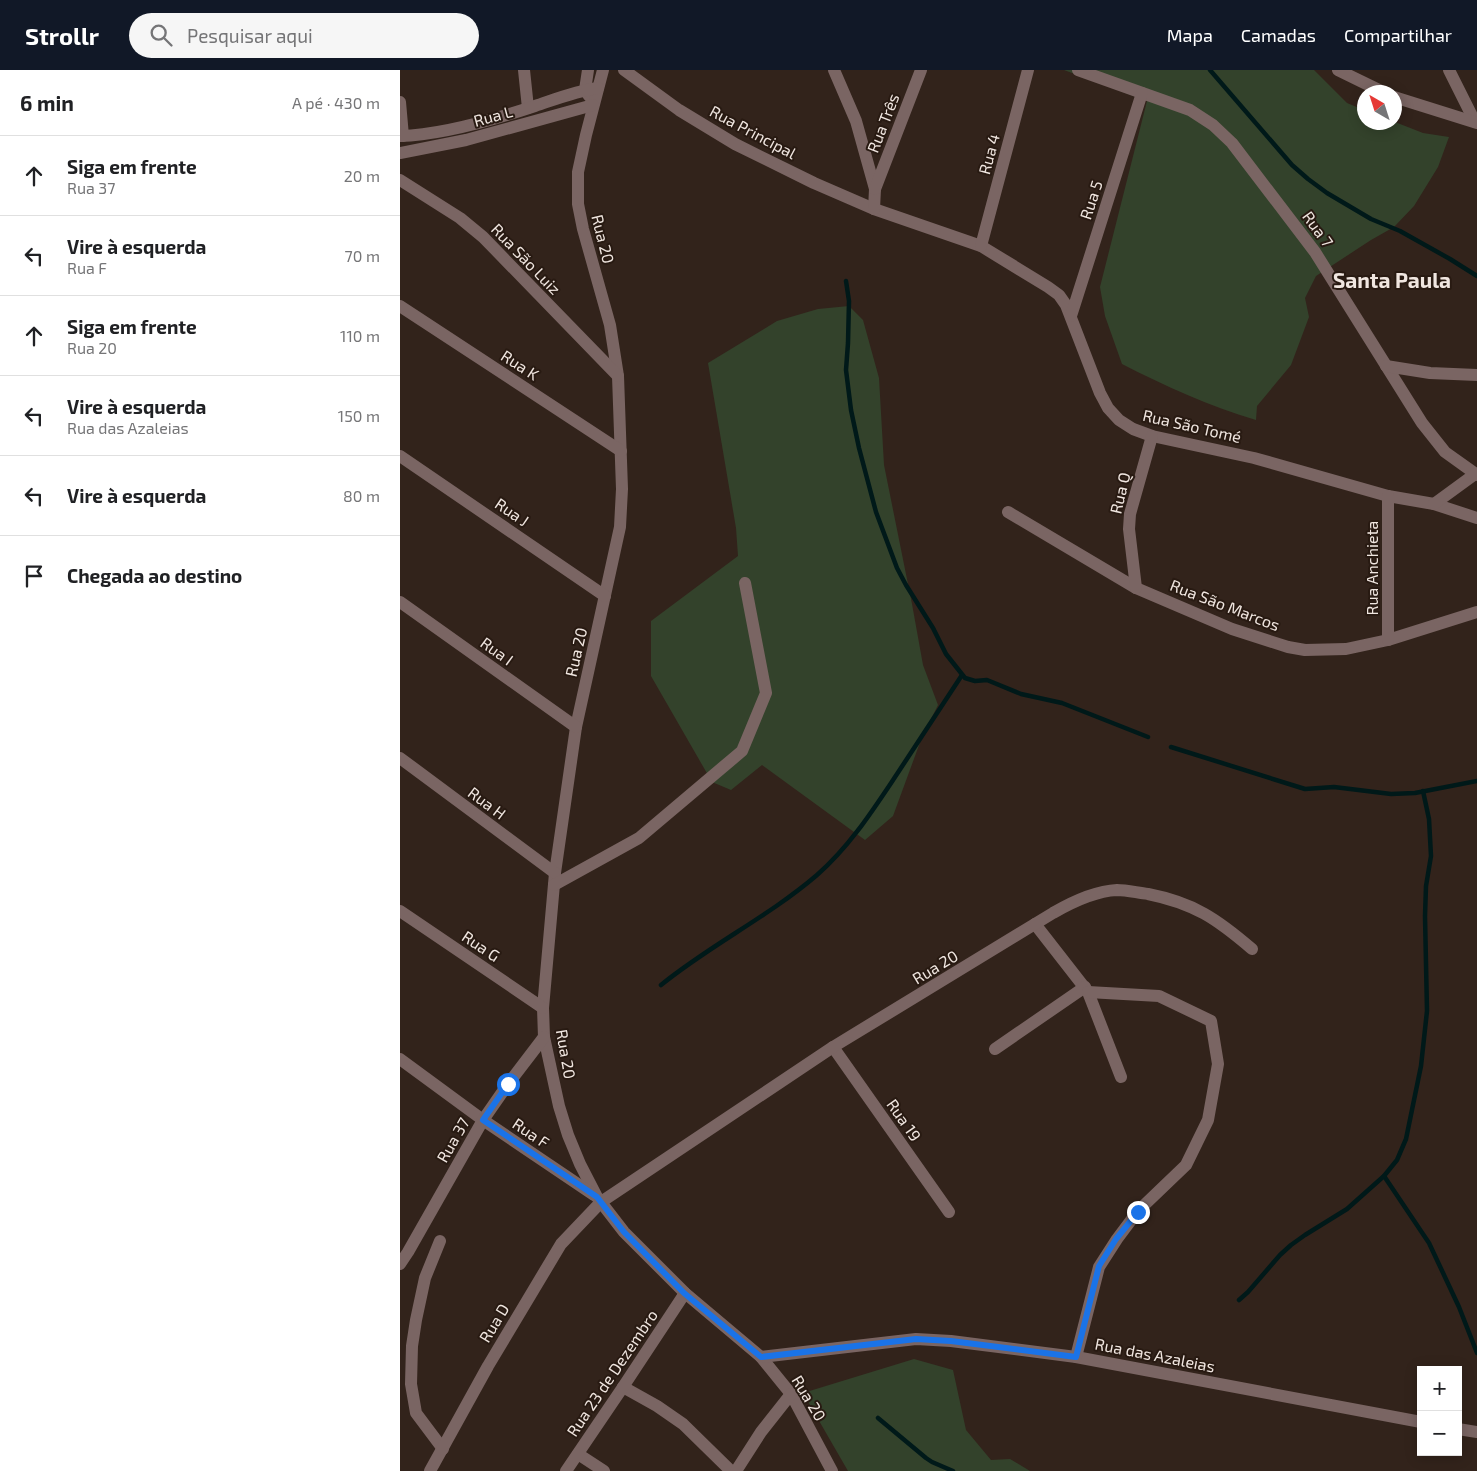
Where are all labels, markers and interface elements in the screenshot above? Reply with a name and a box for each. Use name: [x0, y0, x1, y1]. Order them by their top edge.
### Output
search box: [129, 13, 479, 58]
text: Strollr: [25, 21, 99, 50]
icon: search: [147, 21, 175, 49]
text: Pesquisar aqui: [187, 24, 313, 47]
text: Mapa: [1167, 24, 1213, 46]
text: Camadas: [1241, 24, 1316, 46]
text: Compartilhar: [1344, 24, 1452, 46]
north arrow: [1357, 85, 1402, 130]
text: 6 min: [20, 90, 74, 115]
street label: Rua Três: [863, 91, 902, 155]
text: A pé · 430 m: [292, 93, 380, 112]
street label: Rua L: [471, 101, 514, 130]
street label: Rua Principal: [707, 101, 800, 162]
street label: Rua 4: [974, 131, 1003, 176]
text: Siga em frente: [67, 155, 197, 178]
icon: ahead: [20, 162, 48, 190]
text: 20 m: [344, 166, 380, 185]
text: Rua 37: [67, 178, 115, 197]
street label: Rua 5: [1075, 178, 1106, 222]
street label: Rua 7: [1299, 207, 1338, 250]
street label: Rua 20: [588, 212, 619, 265]
street label: Rua São Luiz: [488, 219, 565, 298]
text: Vire à esquerda: [67, 235, 206, 258]
icon: left: [20, 242, 48, 270]
text: 70 m: [345, 246, 380, 265]
text: Rua F: [67, 258, 107, 277]
district label: Santa Paula: [1333, 267, 1451, 292]
text: Siga em frente: [67, 315, 197, 338]
icon: ahead: [20, 322, 48, 350]
text: 110 m: [340, 326, 380, 345]
text: Rua 20: [67, 338, 117, 357]
street label: Rua K: [498, 345, 543, 384]
text: Vire à esquerda: [67, 395, 206, 418]
icon: left: [20, 402, 48, 430]
street label: Rua São Tomé: [1141, 405, 1243, 446]
text: 150 m: [338, 406, 380, 425]
text: Rua das Azaleias: [67, 418, 189, 437]
street label: Rua Q: [1106, 470, 1134, 516]
icon: left: [20, 482, 48, 510]
text: Vire à esquerda: [67, 484, 206, 507]
text: 80 m: [343, 486, 380, 505]
street label: Rua J: [492, 494, 533, 530]
street label: Rua Anchieta: [1362, 521, 1381, 615]
icon: arrive: [20, 562, 48, 590]
text: Chegada ao destino: [67, 564, 242, 587]
street label: Rua São Marcos: [1168, 575, 1283, 634]
street label: Rua 20: [561, 625, 590, 678]
street label: Rua I: [477, 632, 517, 669]
street label: Rua H: [465, 782, 510, 823]
street label: Rua G: [459, 926, 504, 965]
street label: Rua 20: [908, 946, 961, 988]
street label: Rua 20: [553, 1028, 580, 1080]
route start: [497, 1073, 520, 1096]
street label: Rua 19: [883, 1095, 926, 1144]
street label: Rua 37: [432, 1114, 473, 1165]
street label: Rua F: [509, 1114, 553, 1152]
route end: [1127, 1201, 1150, 1224]
street label: Rua D: [475, 1300, 513, 1346]
street label: Rua 23 de Dezembro: [562, 1306, 661, 1440]
street label: Rua das Azaleias: [1094, 1334, 1217, 1375]
map controls: [1417, 1366, 1462, 1456]
button: +: [1417, 1366, 1462, 1411]
street label: Rua 20: [788, 1371, 830, 1424]
button: −: [1417, 1411, 1462, 1456]

